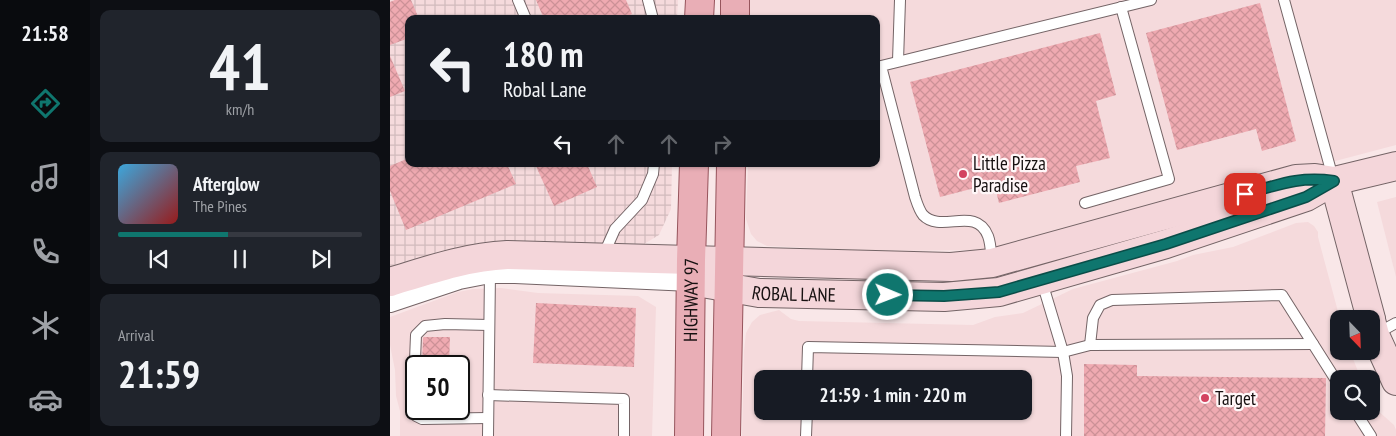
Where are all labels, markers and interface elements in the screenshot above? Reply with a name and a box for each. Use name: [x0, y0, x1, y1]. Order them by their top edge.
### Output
text: 21:58: [21, 19, 69, 47]
text: 41: [209, 24, 271, 108]
text: 180 m: [503, 31, 584, 77]
icon: left: [420, 35, 485, 100]
text: Robal Lane: [503, 75, 587, 103]
icon: directions: [28, 86, 63, 121]
text: km/h: [226, 99, 254, 119]
icon: left: [549, 130, 577, 158]
icon: ahead: [602, 130, 630, 158]
icon: ahead: [655, 130, 683, 158]
icon: right: [708, 130, 736, 158]
place label: Little Pizza Paradise: [973, 151, 1046, 197]
icon: music: [28, 160, 63, 195]
marker: Little Pizza Paradise: [957, 168, 969, 180]
text: Afterglow: [193, 172, 259, 196]
pin: [1224, 173, 1266, 215]
icon: arrive: [1231, 180, 1259, 208]
text: The Pines: [193, 196, 247, 216]
icon: phone: [28, 234, 63, 269]
icon: previous: [145, 245, 173, 273]
icon: pause: [226, 245, 254, 273]
icon: next: [307, 245, 335, 273]
street label: HIGHWAY 97: [678, 258, 703, 342]
position arrow: [861, 268, 913, 320]
street label: ROBAL LANE: [750, 280, 836, 307]
icon: climate: [28, 308, 63, 343]
north arrow: [1330, 310, 1380, 360]
map controls: [1330, 310, 1380, 420]
text: Arrival: [118, 325, 154, 345]
text: 21:59: [118, 349, 200, 398]
speed limit sign: 50: [405, 355, 470, 420]
button: search: [1330, 370, 1380, 420]
icon: car: [28, 382, 63, 417]
text: 21:59 · 1 min · 220 m: [820, 383, 966, 407]
place label: Target: [1215, 386, 1257, 410]
marker: Target: [1199, 392, 1211, 404]

